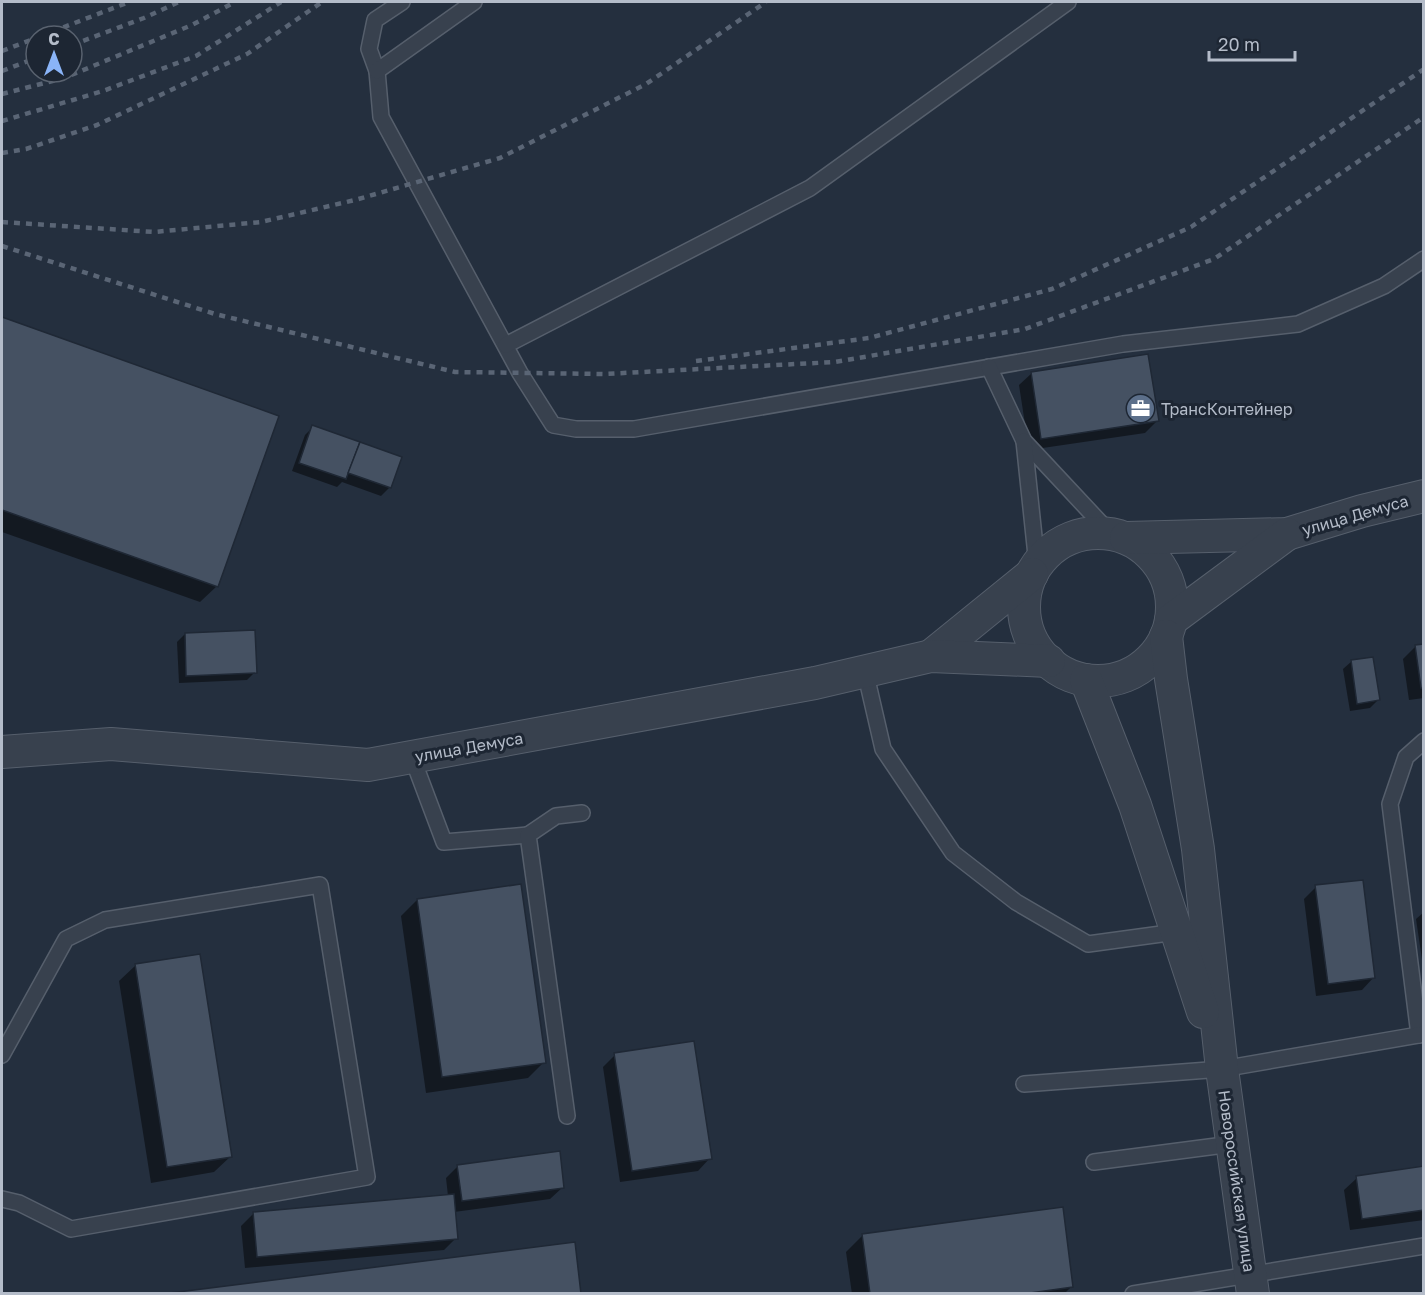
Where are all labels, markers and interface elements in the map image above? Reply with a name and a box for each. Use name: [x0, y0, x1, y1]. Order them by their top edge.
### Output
north arrow: [24, 24, 84, 84]
scale bar: [1209, 24, 1294, 62]
text: С: [48, 29, 60, 49]
text: 20 m: [1218, 33, 1260, 55]
office icon: ТрансКонтейнер: [1124, 393, 1156, 425]
place label: ТрансКонтейнер: [1161, 399, 1293, 419]
street label: улица Демуса: [1300, 490, 1410, 540]
street label: улица Демуса: [413, 728, 525, 766]
street label: Новороссийская улица: [1214, 1089, 1260, 1273]

